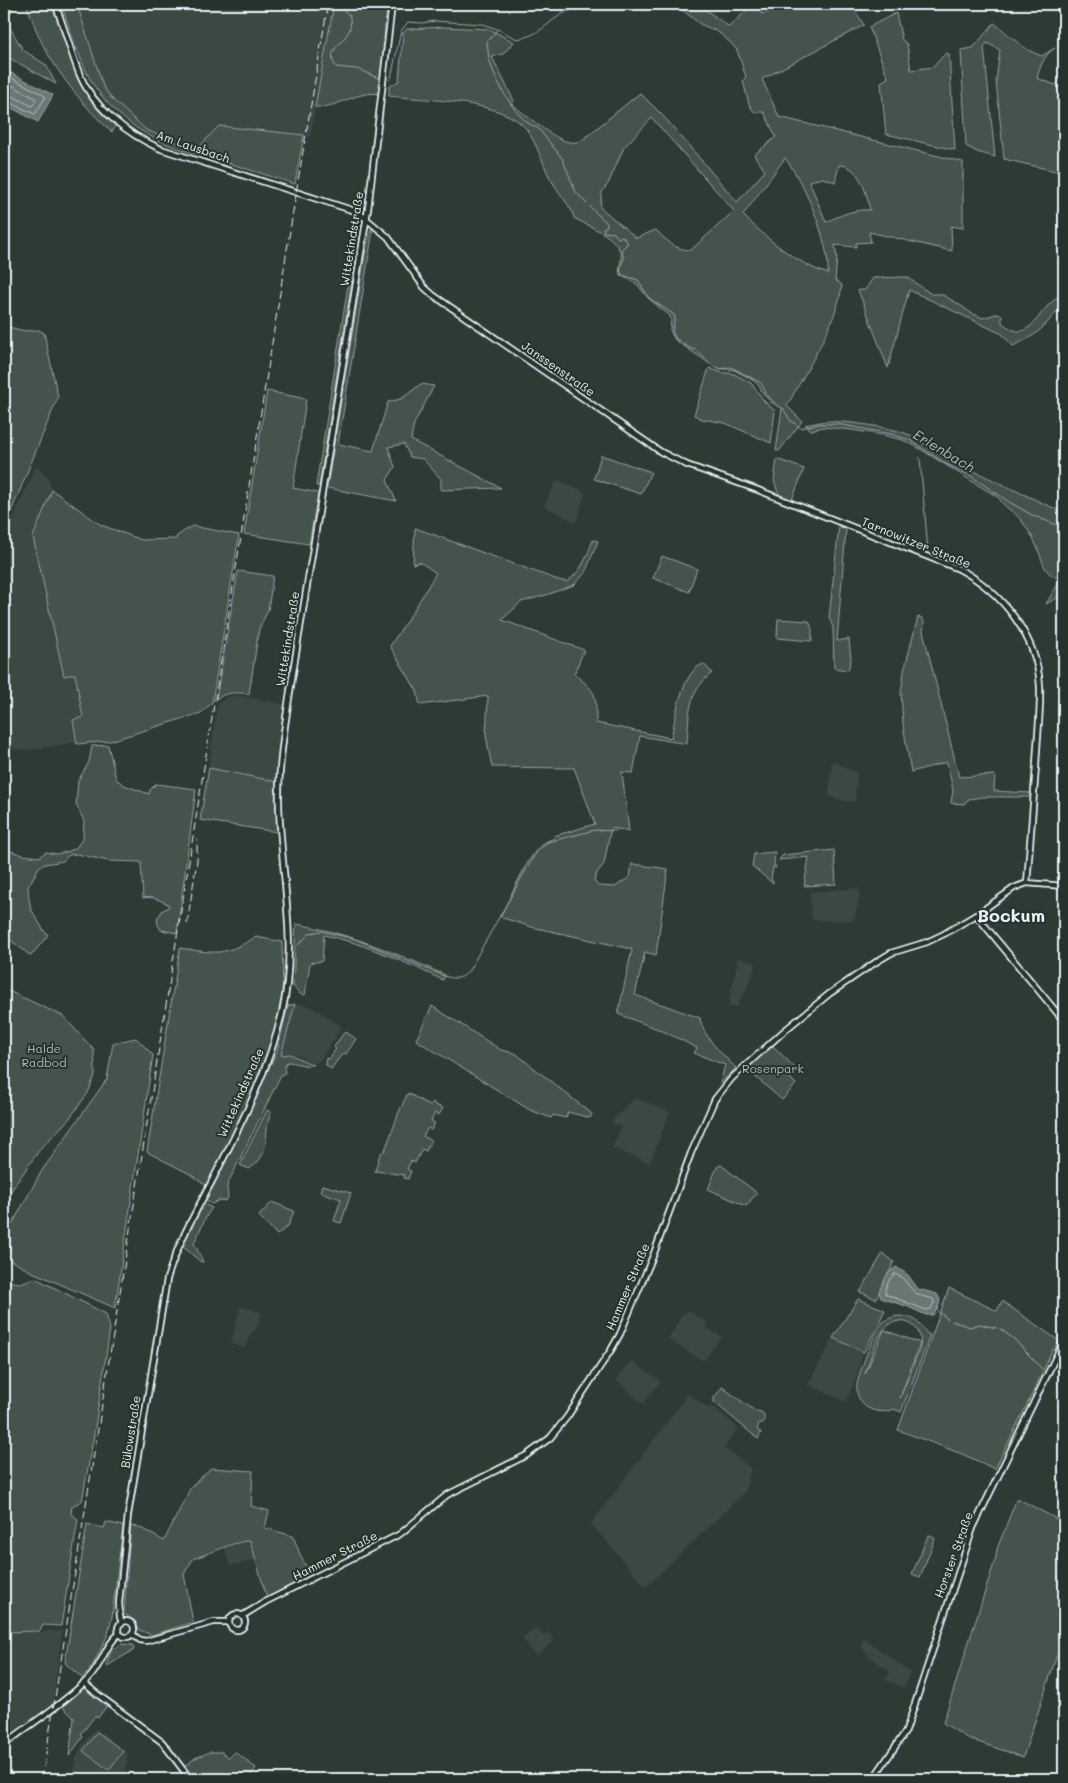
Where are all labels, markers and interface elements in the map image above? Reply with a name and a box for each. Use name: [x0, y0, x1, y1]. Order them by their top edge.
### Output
street label: Am Lausbach: [154, 126, 232, 166]
street label: Wittekindstraße: [336, 190, 366, 288]
street label: Janssenstraße: [519, 337, 598, 399]
water label: Erlenbach: [910, 425, 979, 476]
street label: Tarnowitzer Straße: [859, 513, 973, 571]
street label: Wittekindstraße: [272, 590, 302, 688]
district label: Bockum: [977, 903, 1045, 927]
park label: Halde Radbod: [21, 1040, 67, 1070]
street label: Wittekindstraße: [213, 1045, 267, 1140]
park label: Rosenpark: [742, 1060, 804, 1076]
street label: Hammer Straße: [602, 1241, 653, 1333]
street label: Bülowstraße: [116, 1394, 144, 1469]
street label: Horster Straße: [930, 1509, 976, 1600]
street label: Hammer Straße: [289, 1527, 380, 1583]

